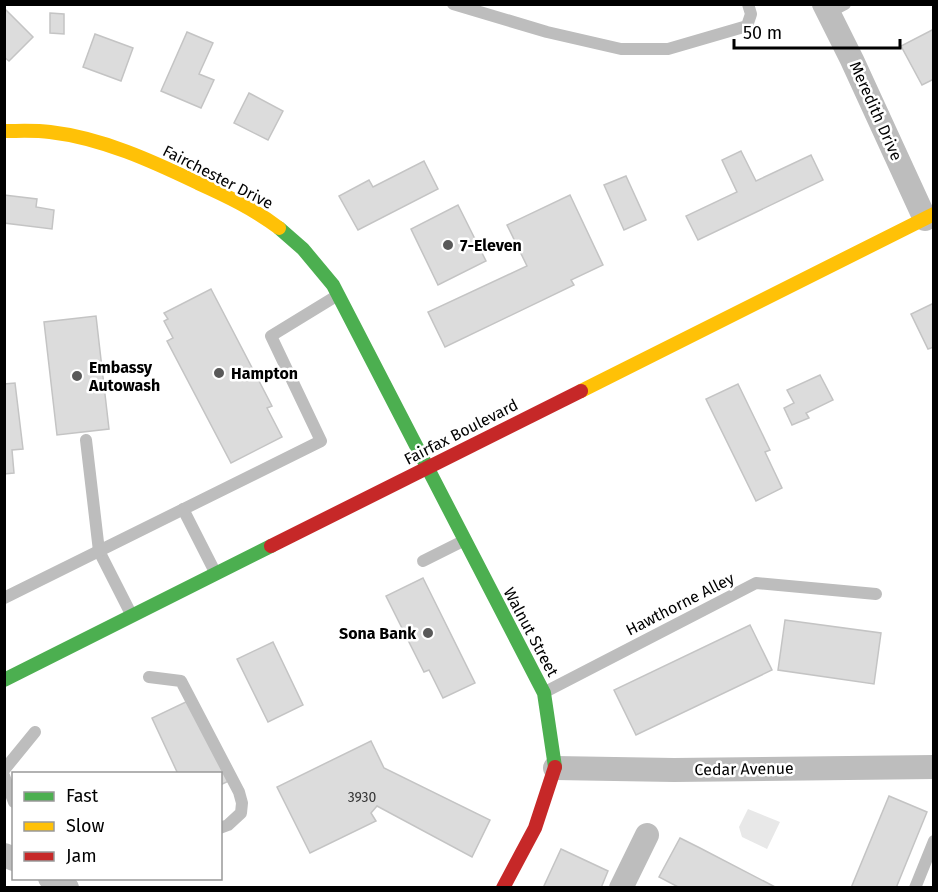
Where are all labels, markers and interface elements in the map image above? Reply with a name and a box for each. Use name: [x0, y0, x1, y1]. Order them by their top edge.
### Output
scale bar: [734, 12, 900, 50]
text: 50 m: [743, 22, 782, 44]
street label: Meredith Drive: [846, 58, 906, 164]
street label: Fairchester Drive: [160, 141, 276, 213]
place label: 7-Eleven: [460, 236, 522, 255]
marker: 7-Eleven: [441, 238, 455, 252]
place label: Embassy Autowash: [88, 358, 160, 395]
place label: Hampton: [231, 364, 298, 383]
marker: Hampton: [212, 366, 226, 380]
marker: Embassy Autowash: [70, 369, 84, 383]
street label: Fairfax Boulevard: [401, 395, 521, 469]
street label: Hawthorne Alley: [623, 568, 737, 639]
street label: Walnut Street: [500, 584, 563, 680]
place label: Sona Bank: [339, 624, 416, 643]
marker: Sona Bank: [421, 626, 435, 640]
street label: Cedar Avenue: [694, 759, 794, 779]
legend: [12, 772, 222, 880]
text: Fast: [66, 785, 99, 807]
house number: 3930: [348, 789, 377, 806]
text: Slow: [66, 815, 105, 837]
text: Jam: [66, 845, 97, 867]

